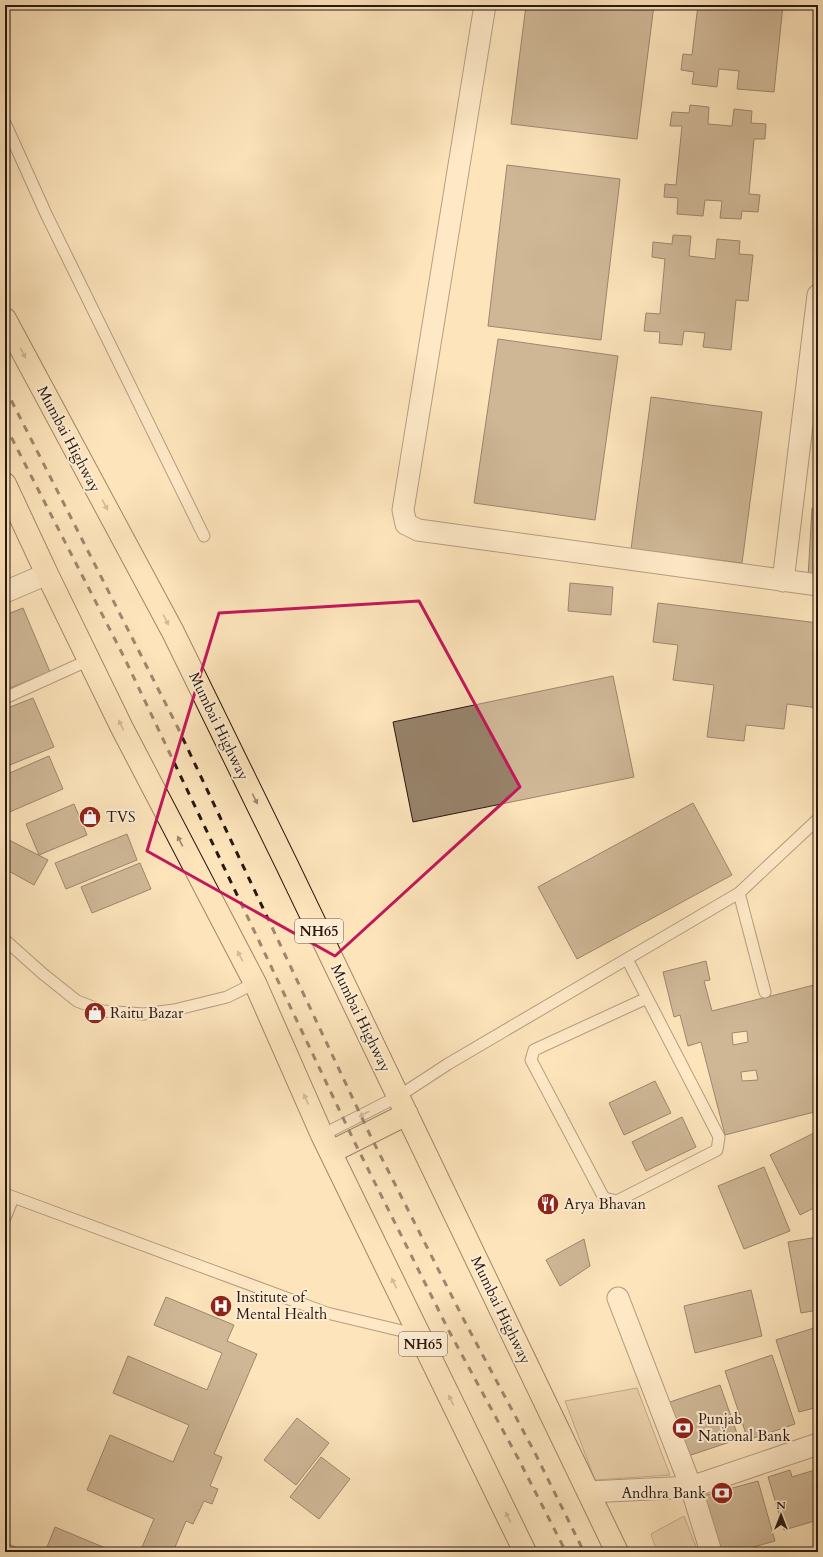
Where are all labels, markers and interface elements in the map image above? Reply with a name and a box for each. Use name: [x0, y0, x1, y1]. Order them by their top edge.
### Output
one-way arrow: [20, 347, 27, 359]
street label: Mumbai Highway: [33, 382, 105, 496]
one-way arrow: [101, 499, 108, 511]
one-way arrow: [163, 614, 169, 625]
street label: Mumbai Highway: [184, 669, 254, 783]
one-way arrow: [118, 719, 124, 731]
one-way arrow: [252, 793, 258, 804]
shop icon: TVS: [77, 804, 103, 830]
place label: TVS: [106, 807, 136, 827]
one-way arrow: [177, 835, 184, 846]
road number: NH65: [295, 919, 343, 943]
one-way arrow: [237, 950, 244, 962]
street label: Mumbai Highway: [326, 961, 396, 1075]
shop icon: Raitu Bazar: [82, 1000, 108, 1026]
place label: Raitu Bazar: [110, 1003, 184, 1023]
one-way arrow: [303, 1093, 309, 1105]
one-way arrow: [358, 1110, 370, 1117]
restaurant icon: Arya Bhavan: [535, 1191, 561, 1217]
place label: Arya Bhavan: [564, 1194, 647, 1214]
street label: Mumbai Highway: [466, 1253, 536, 1367]
one-way arrow: [391, 1278, 397, 1289]
place label: Institute of Mental Health: [236, 1287, 328, 1324]
hospital icon: Institute of Mental Health: [208, 1293, 234, 1319]
road number: NH65: [399, 1332, 447, 1356]
one-way arrow: [448, 1395, 454, 1406]
place label: Punjab National Bank: [698, 1409, 790, 1446]
bank icon: Punjab National Bank: [670, 1415, 696, 1441]
bank icon: Andhra Bank: [709, 1480, 735, 1506]
place label: Andhra Bank: [621, 1483, 706, 1503]
north arrow: [761, 1495, 801, 1535]
text: N: [776, 1498, 786, 1513]
one-way arrow: [505, 1511, 511, 1523]

